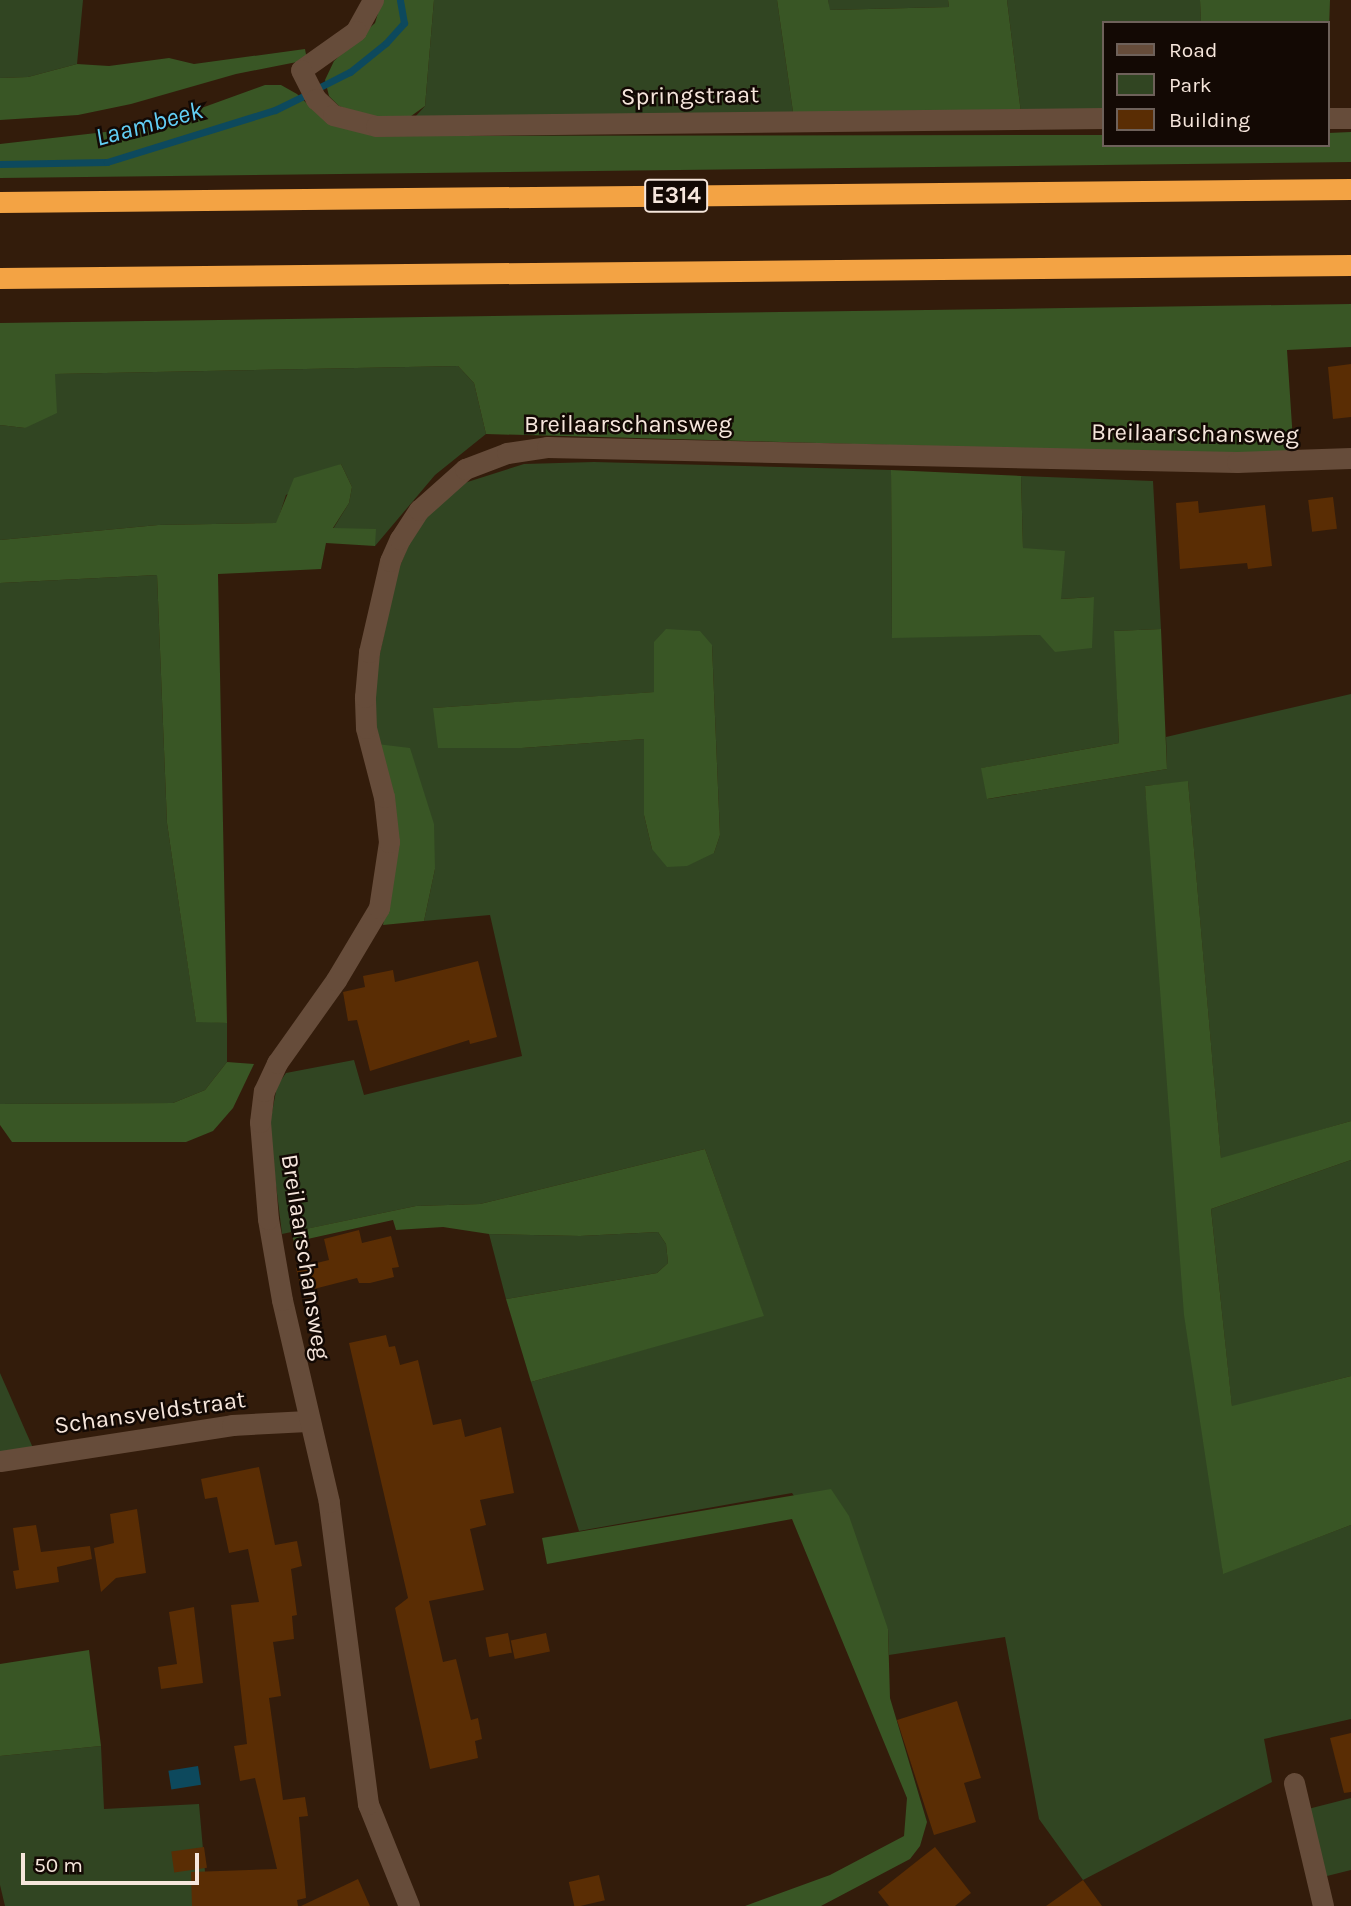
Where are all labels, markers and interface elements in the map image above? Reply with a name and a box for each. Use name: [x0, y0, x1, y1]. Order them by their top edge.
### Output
legend: [1102, 21, 1330, 147]
text: Road: [1169, 38, 1217, 62]
text: Park: [1169, 73, 1212, 97]
street label: Springstraat: [621, 80, 759, 112]
water label: Laambeek: [92, 95, 206, 153]
text: Building: [1169, 108, 1250, 132]
road number: E314: [643, 176, 709, 216]
street label: Breilaarschansweg: [524, 411, 732, 439]
street label: Breilaarschansweg: [1091, 418, 1299, 450]
street label: Breilaarschansweg: [275, 1152, 335, 1362]
street label: Schansveldstraat: [53, 1385, 247, 1441]
scale bar: [24, 1840, 203, 1884]
text: 50 m: [34, 1853, 83, 1877]

